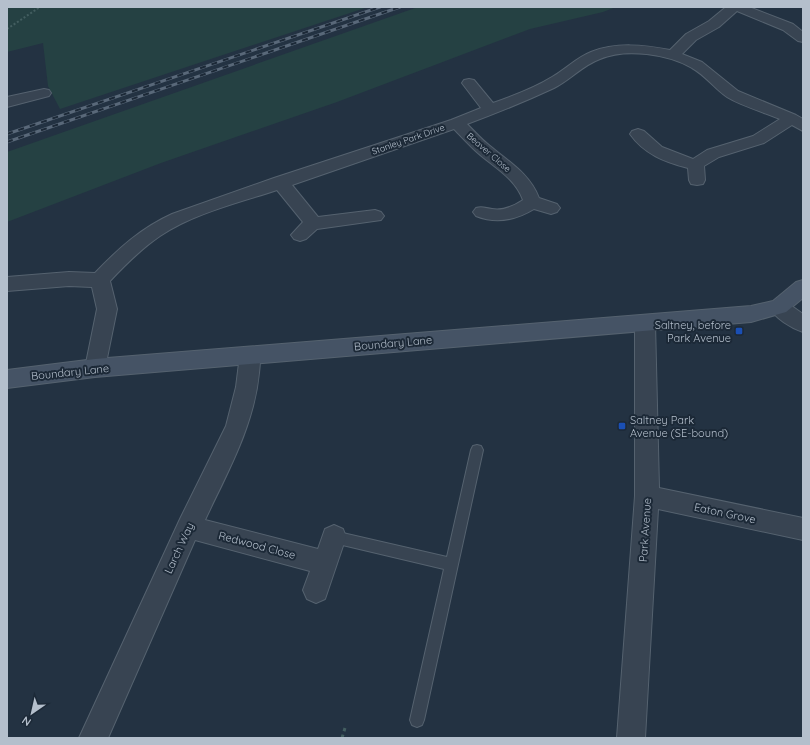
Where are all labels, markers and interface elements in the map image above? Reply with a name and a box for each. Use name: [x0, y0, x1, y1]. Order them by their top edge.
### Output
street label: Stanley Park Drive: [370, 121, 446, 157]
street label: Beaver Close: [465, 130, 513, 174]
place label: Saltney, before Park Avenue: [655, 318, 731, 345]
marker: Saltney, before Park Avenue: [734, 326, 744, 336]
street label: Boundary Lane: [353, 333, 433, 353]
street label: Boundary Lane: [30, 361, 110, 383]
place label: Saltney Park Avenue (SE-bound): [630, 413, 728, 440]
marker: Saltney Park Avenue (SE-bound): [617, 421, 627, 431]
street label: Park Avenue: [636, 498, 654, 562]
street label: Eaton Grove: [693, 500, 757, 526]
street label: Larch Way: [161, 520, 197, 576]
street label: Redwood Close: [217, 528, 297, 562]
north arrow: [12, 693, 52, 733]
text: N: [19, 713, 34, 729]

